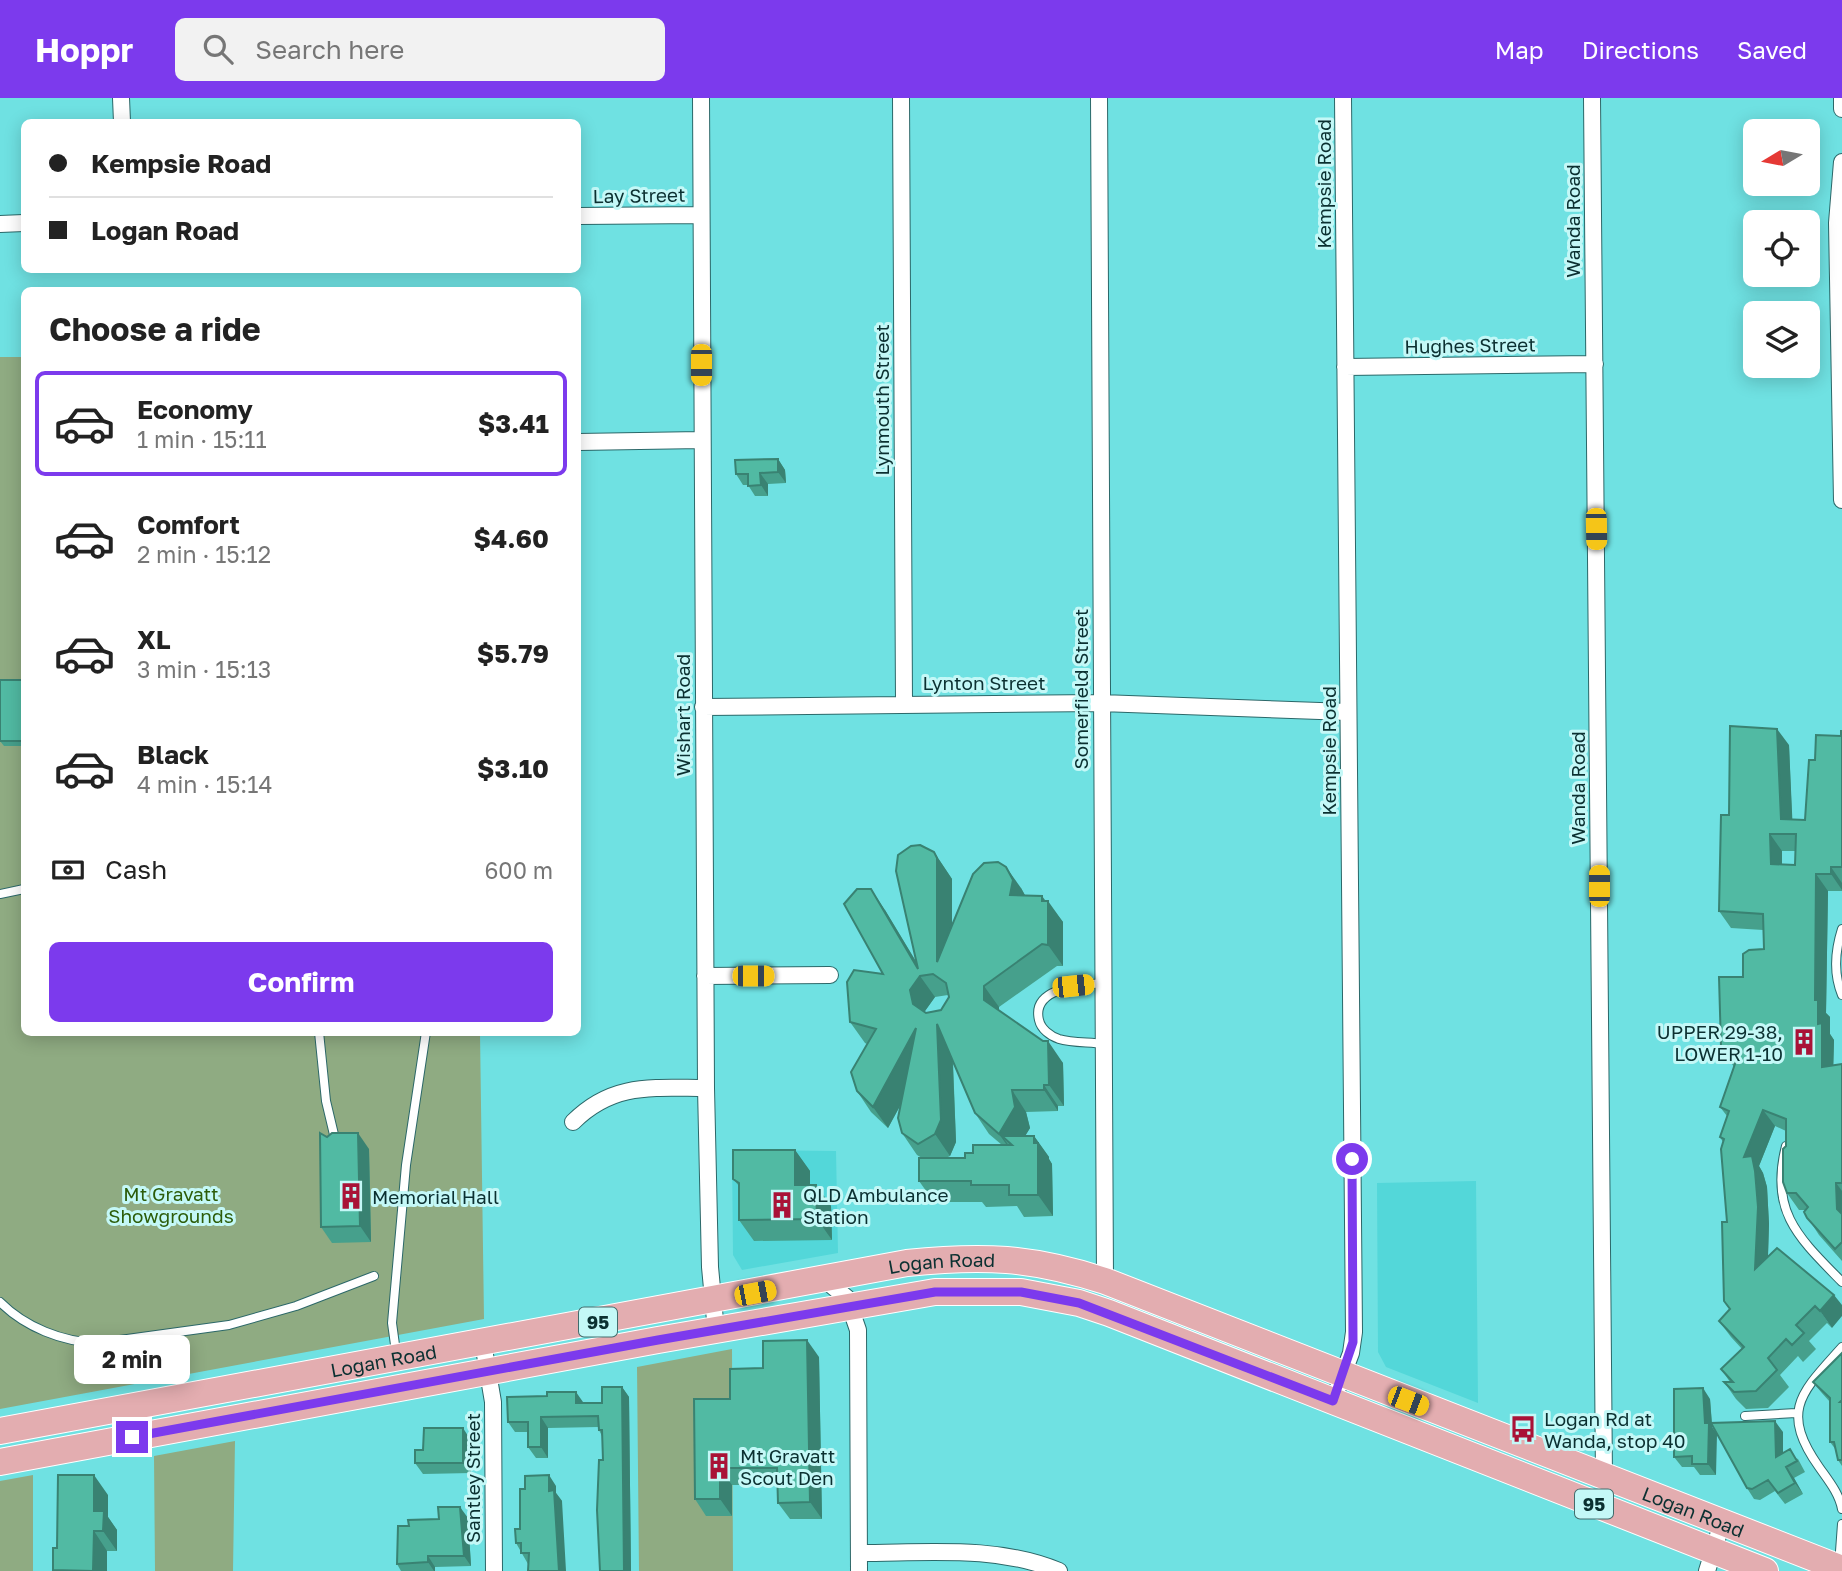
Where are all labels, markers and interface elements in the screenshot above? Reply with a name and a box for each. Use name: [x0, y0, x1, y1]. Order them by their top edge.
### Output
search box: [175, 18, 665, 81]
text: Hoppr: [35, 30, 133, 69]
icon: search: [199, 30, 237, 68]
text: Search here: [255, 34, 404, 65]
text: Map: [1495, 35, 1544, 64]
text: Directions: [1582, 35, 1699, 64]
text: Saved: [1737, 35, 1807, 64]
street label: Kempsie Road: [1312, 119, 1335, 249]
north arrow: [1743, 119, 1820, 196]
map controls: [1743, 119, 1820, 378]
text: Kempsie Road: [91, 148, 271, 179]
street label: Wanda Road: [1561, 164, 1584, 278]
street label: Lay Street: [592, 183, 686, 207]
button: locate: [1743, 210, 1820, 287]
text: Logan Road: [91, 215, 239, 246]
button: layers: [1743, 301, 1820, 378]
text: Choose a ride: [49, 310, 261, 348]
street label: Lynmouth Street: [870, 324, 893, 476]
street label: Hughes Street: [1404, 332, 1536, 358]
car: [691, 344, 712, 386]
icon: car: [53, 392, 116, 455]
text: Economy: [137, 394, 253, 425]
text: $3.41: [478, 408, 549, 439]
text: 1 min · 15:11: [137, 425, 267, 453]
icon: car: [53, 507, 116, 570]
car: [1586, 508, 1607, 550]
text: Comfort: [137, 509, 240, 540]
text: $4.60: [474, 523, 549, 554]
text: 2 min · 15:12: [137, 540, 271, 568]
street label: Somerfield Street: [1069, 609, 1092, 769]
icon: car: [53, 622, 116, 685]
text: XL: [137, 624, 171, 655]
text: $5.79: [477, 638, 549, 669]
street label: Wishart Road: [671, 654, 694, 776]
text: 3 min · 15:13: [137, 655, 271, 683]
street label: Lynton Street: [922, 671, 1046, 694]
street label: Kempsie Road: [1317, 686, 1340, 816]
street label: Wanda Road: [1566, 731, 1589, 845]
icon: car: [53, 737, 116, 800]
text: Black: [137, 739, 209, 770]
text: $3.10: [477, 753, 549, 784]
text: 4 min · 15:14: [137, 770, 272, 798]
icon: cash: [49, 851, 87, 889]
text: Cash: [105, 854, 167, 885]
text: 600 m: [484, 856, 553, 884]
car: [1589, 865, 1610, 907]
button: Confirm: [49, 942, 553, 1022]
car: [733, 966, 775, 987]
car: [1052, 973, 1095, 999]
place label: UPPER 29-38, LOWER 1-10: [1657, 1020, 1783, 1065]
building icon: UPPER 29-38, LOWER 1-10: [1789, 1027, 1819, 1057]
route start: [1336, 1143, 1368, 1175]
building icon: Memorial Hall: [336, 1181, 366, 1211]
park label: Mt Gravatt Showgrounds: [108, 1182, 234, 1227]
place label: QLD Ambulance Station: [803, 1183, 949, 1228]
place label: Memorial Hall: [372, 1185, 499, 1208]
building icon: QLD Ambulance Station: [767, 1190, 797, 1220]
street label: Logan Road: [886, 1247, 996, 1278]
car: [733, 1279, 778, 1307]
road number: 95: [579, 1308, 617, 1336]
callout: 2 min: [74, 1336, 190, 1384]
street label: Logan Road: [329, 1339, 438, 1381]
text: 2 min: [102, 1345, 162, 1373]
car: [1385, 1384, 1432, 1418]
place label: Logan Rd at Wanda, stop 40: [1544, 1407, 1686, 1452]
street label: Santley Street: [461, 1413, 484, 1543]
bus stop icon: Logan Rd at Wanda, stop 40: [1508, 1414, 1538, 1444]
route end: [116, 1421, 148, 1453]
place label: Mt Gravatt Scout Den: [740, 1444, 835, 1489]
building icon: Mt Gravatt Scout Den: [704, 1451, 734, 1481]
street label: Logan Road: [1639, 1481, 1748, 1541]
road number: 95: [1575, 1490, 1613, 1518]

